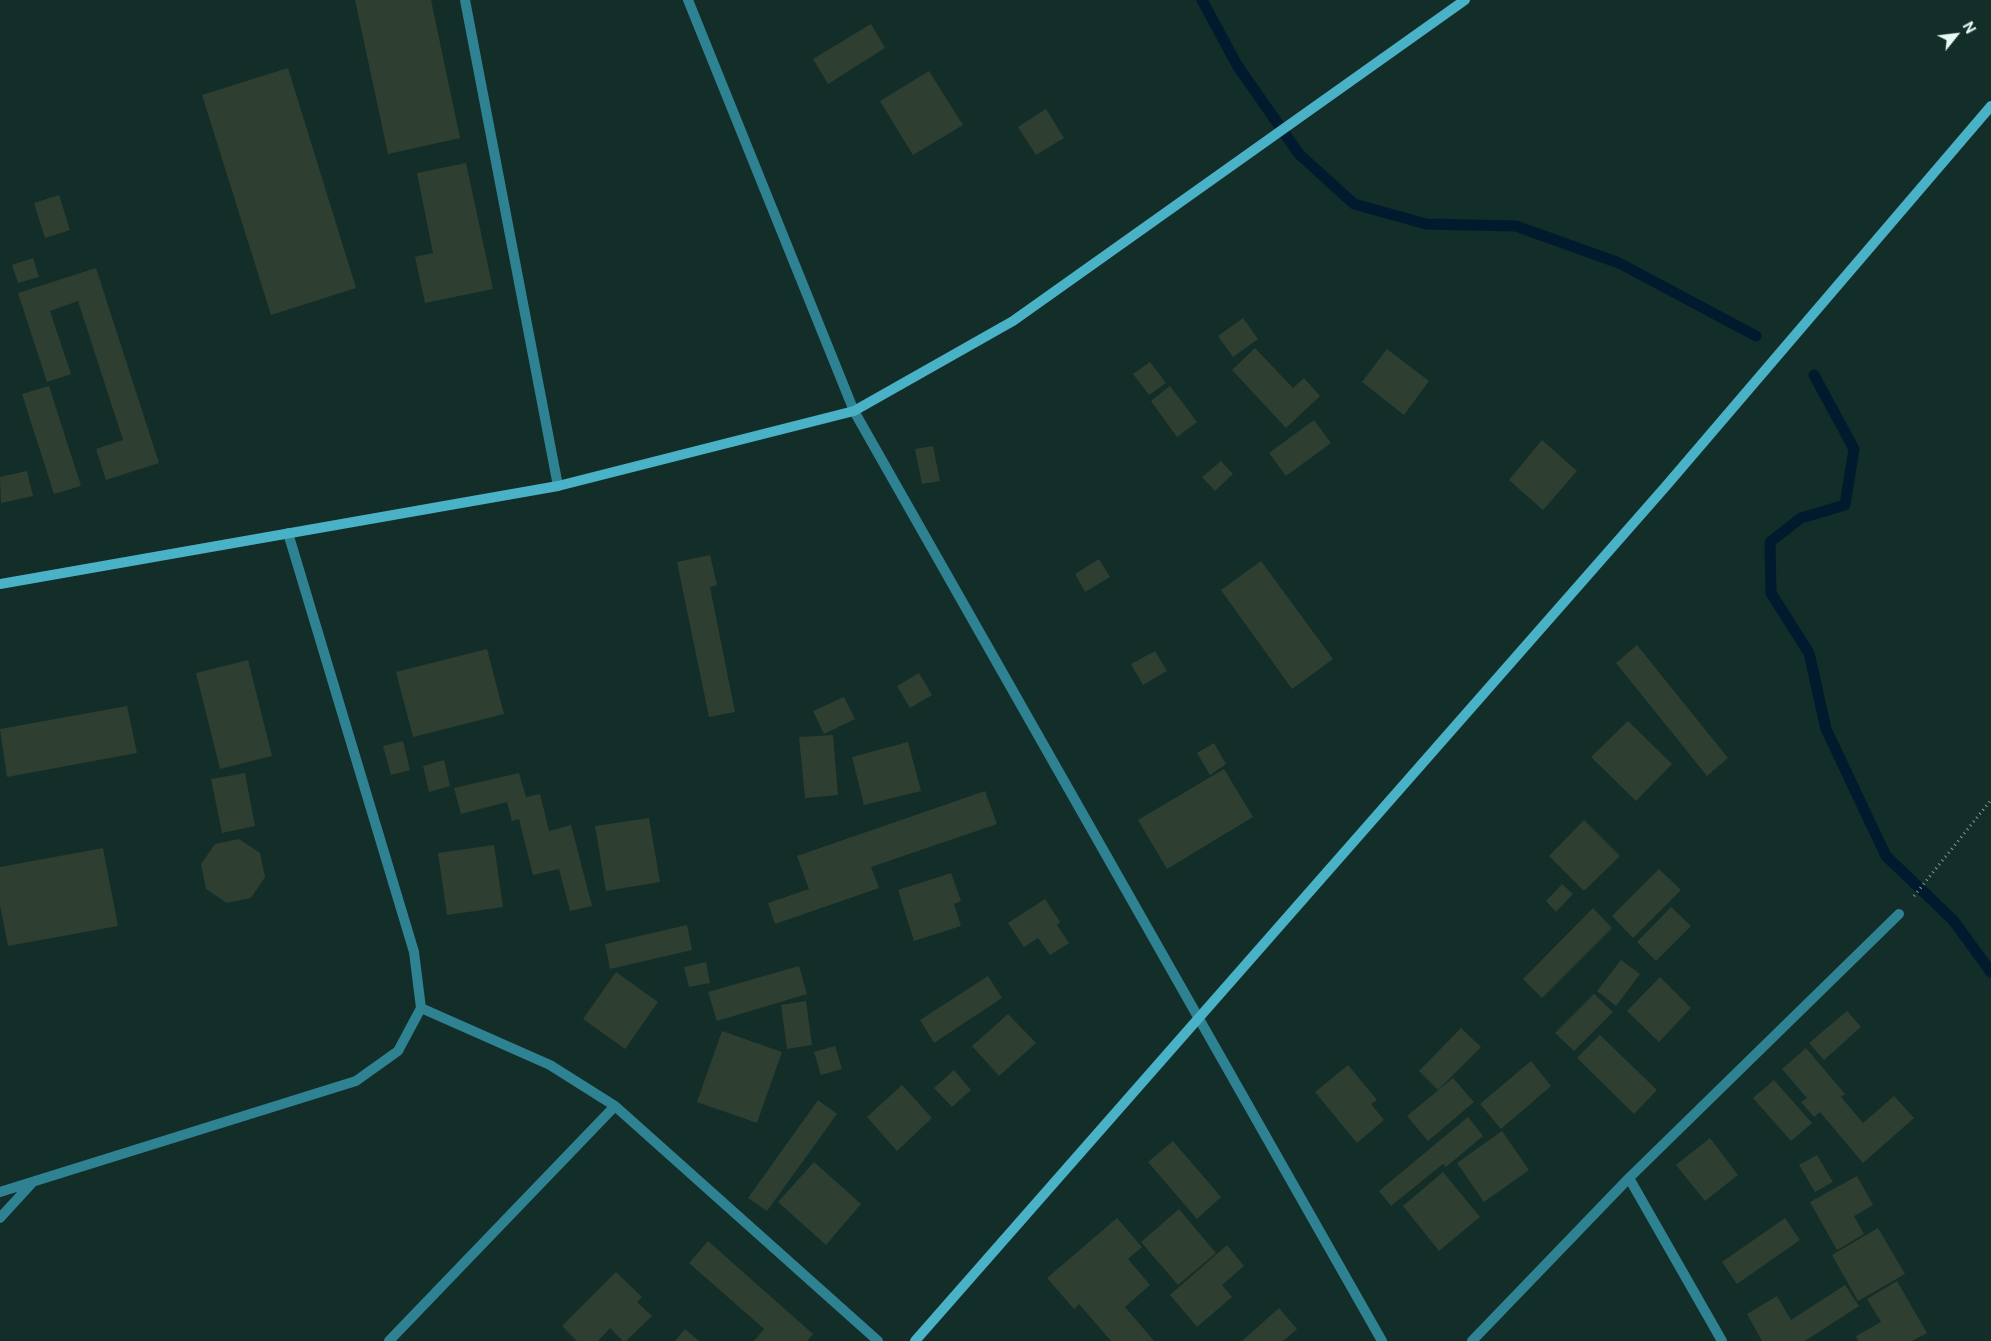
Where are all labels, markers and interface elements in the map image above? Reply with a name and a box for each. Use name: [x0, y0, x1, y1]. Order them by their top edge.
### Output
north arrow: [1931, 10, 1981, 60]
text: N: [1959, 19, 1979, 36]

